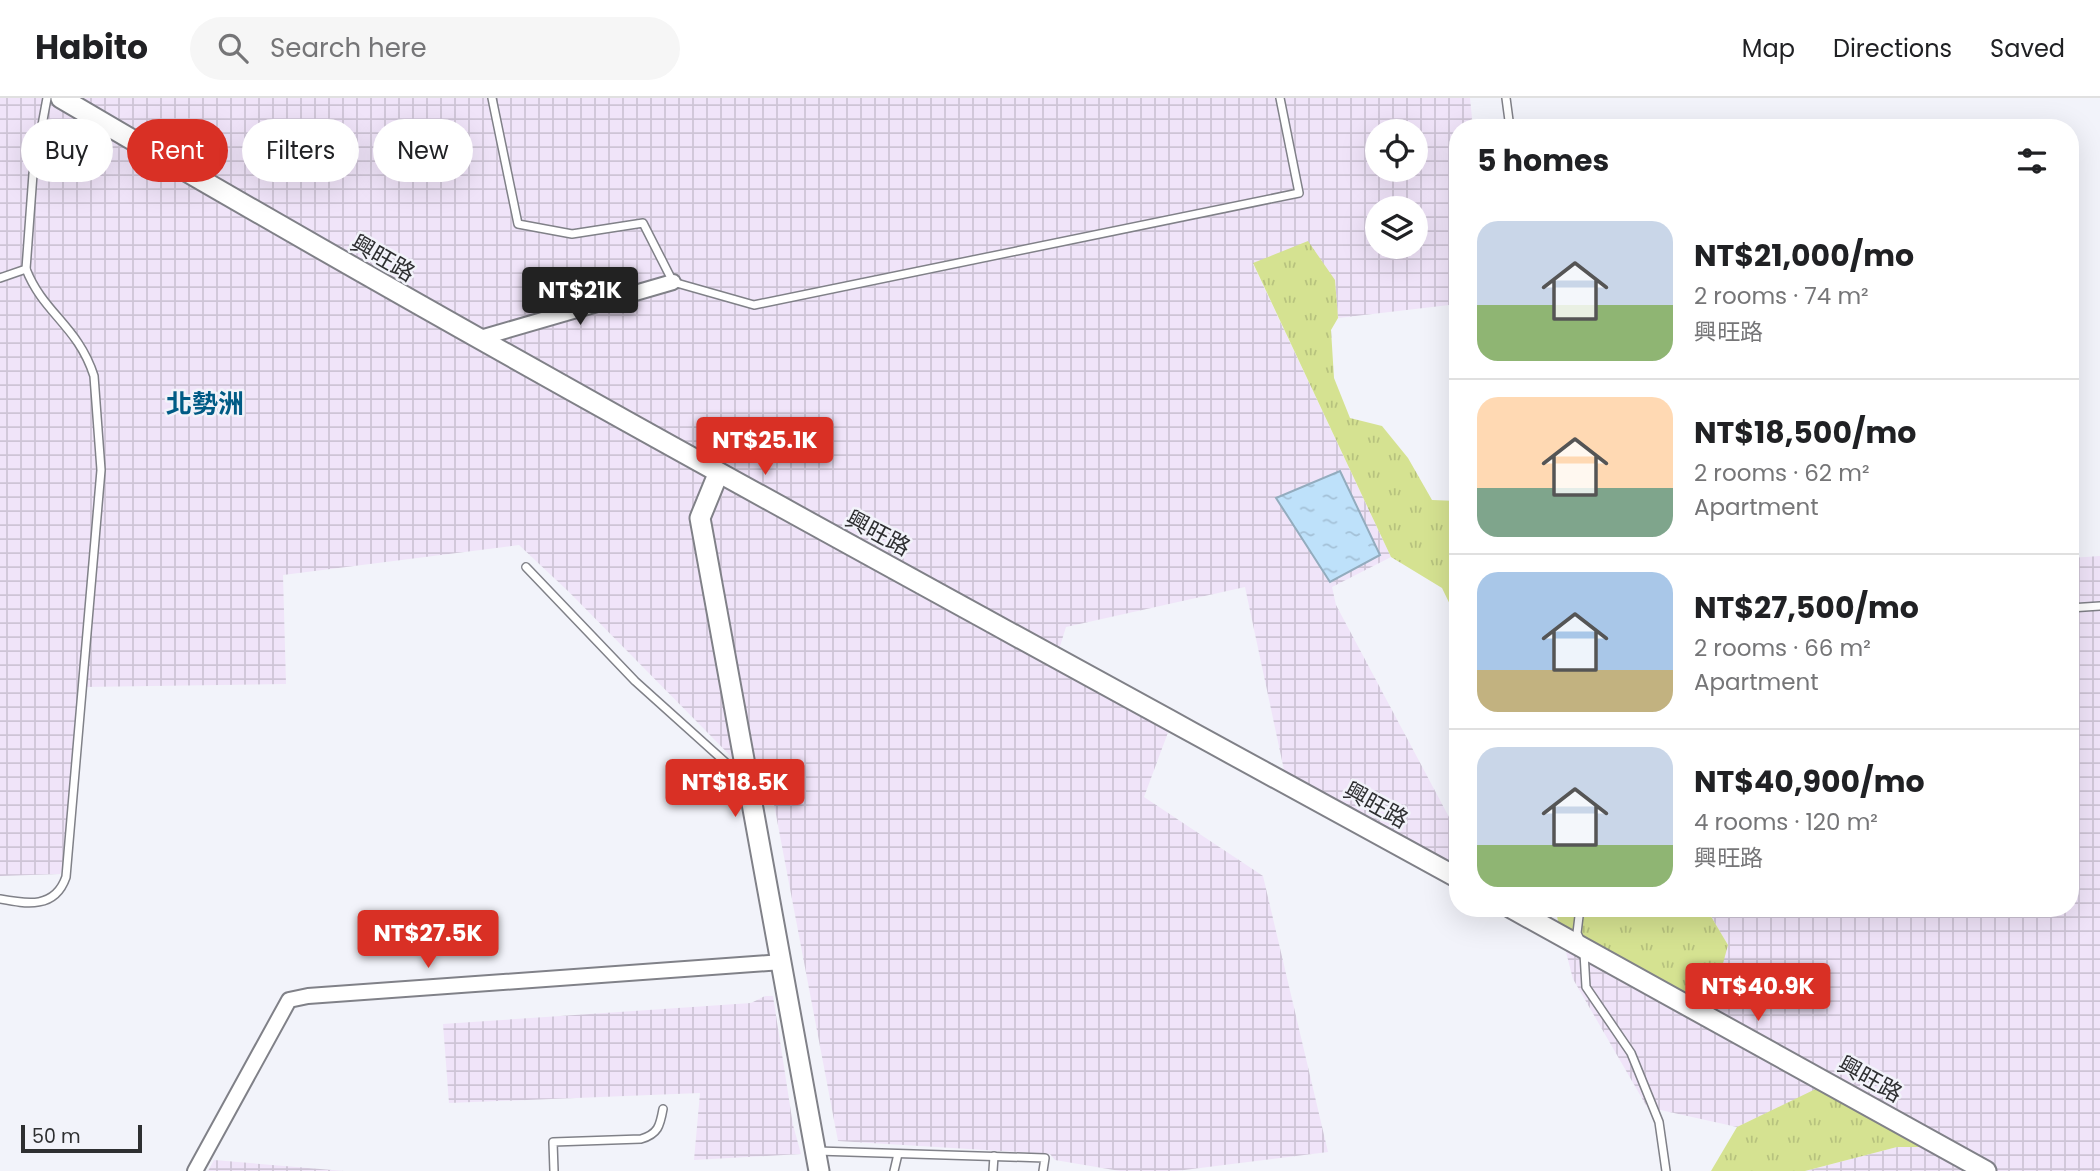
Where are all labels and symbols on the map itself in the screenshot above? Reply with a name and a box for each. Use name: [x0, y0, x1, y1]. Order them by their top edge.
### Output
street label: 興旺路: [345, 227, 421, 289]
pin: NT$21K: [523, 268, 637, 327]
district label: 北勢洲: [166, 386, 244, 422]
pin: NT$25.1K: [693, 418, 837, 477]
street label: 興旺路: [840, 503, 916, 563]
pin: NT$18.5K: [663, 760, 807, 819]
street label: 興旺路: [1338, 774, 1414, 836]
pin: NT$27.5K: [356, 910, 500, 970]
pin: NT$40.9K: [1686, 964, 1830, 1023]
street label: 興旺路: [1832, 1048, 1908, 1110]
scale bar: [21, 1122, 142, 1154]

